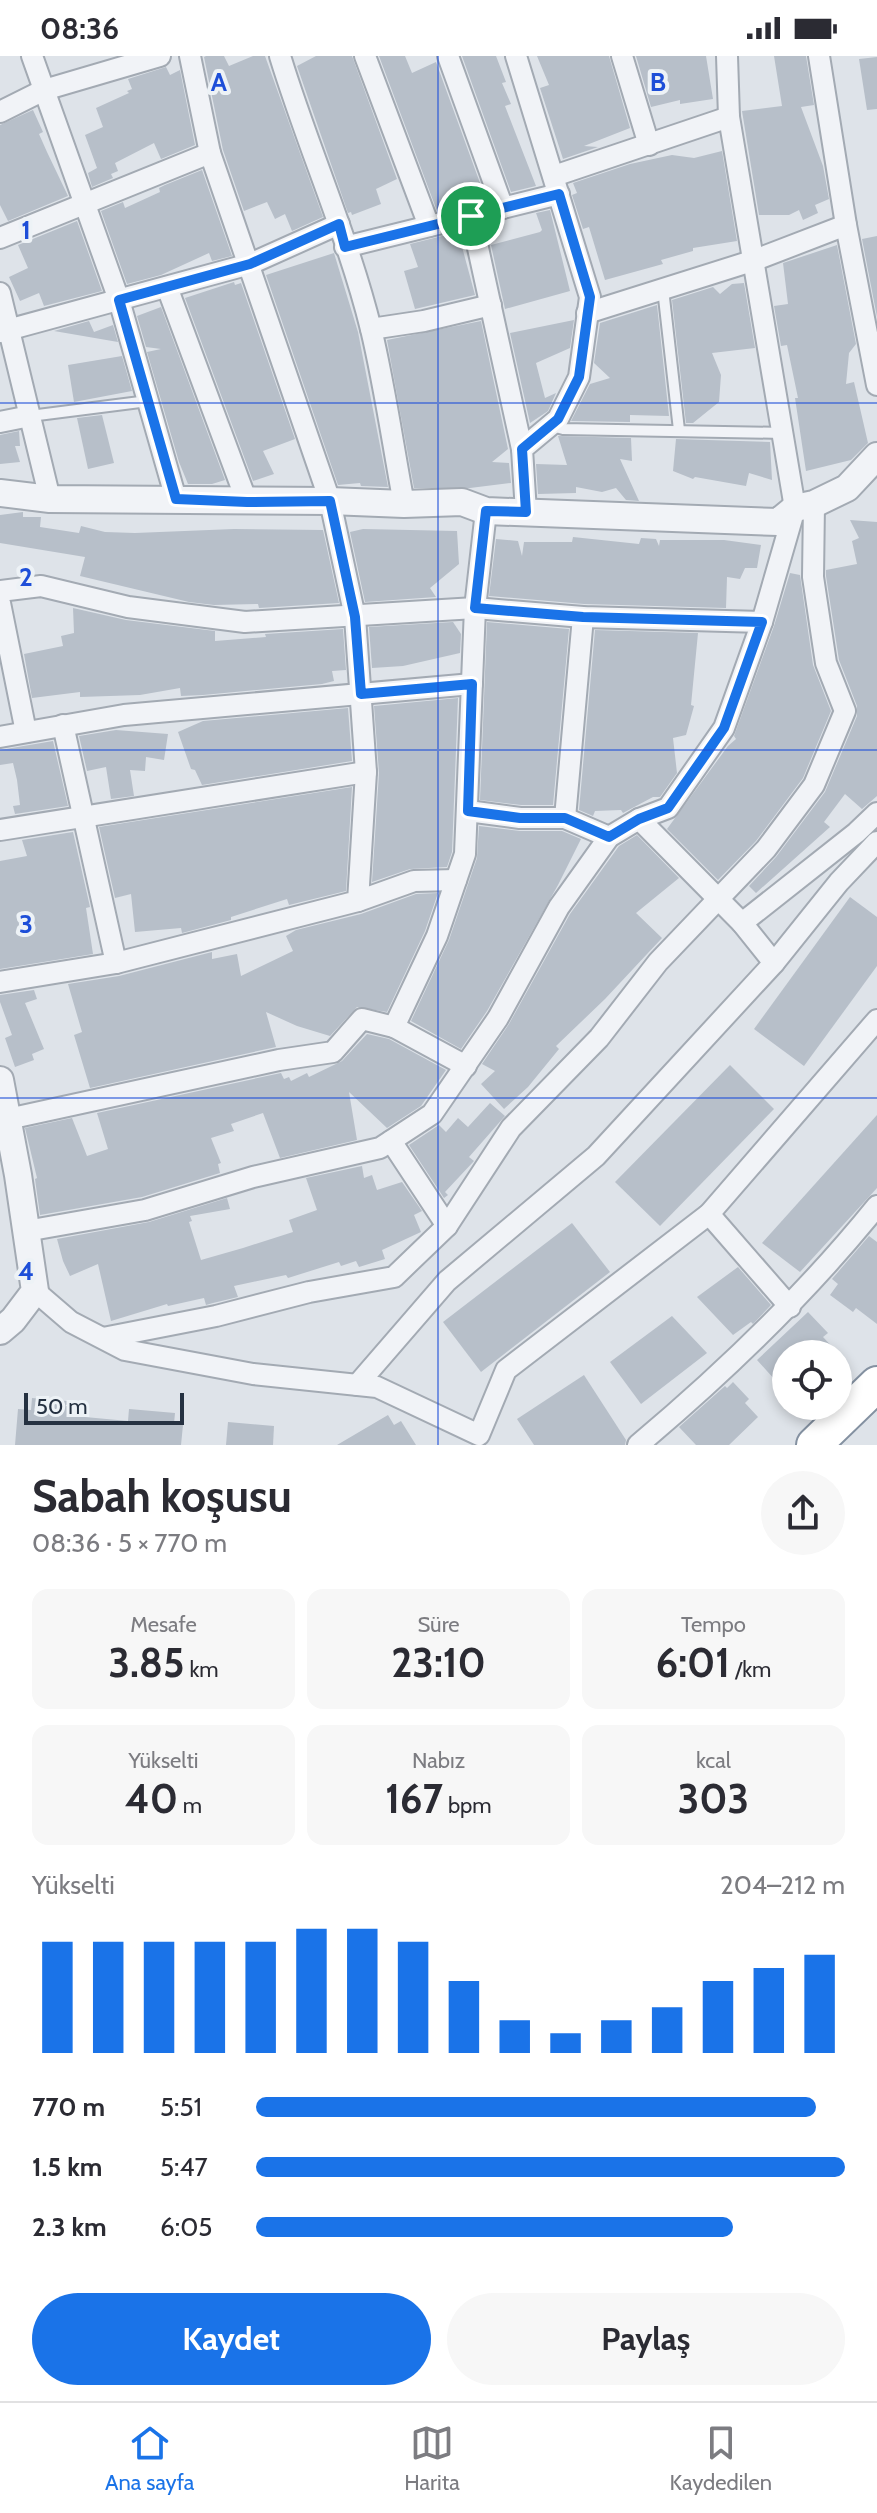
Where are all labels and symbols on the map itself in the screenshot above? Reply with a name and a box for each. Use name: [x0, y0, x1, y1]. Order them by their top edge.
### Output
text: A: [211, 66, 228, 98]
text: B: [650, 66, 666, 98]
pin: [437, 182, 505, 250]
text: 1: [21, 214, 31, 246]
text: 2: [19, 561, 33, 593]
text: 3: [19, 908, 33, 940]
text: 4: [18, 1255, 34, 1287]
scale bar: [24, 1389, 184, 1425]

